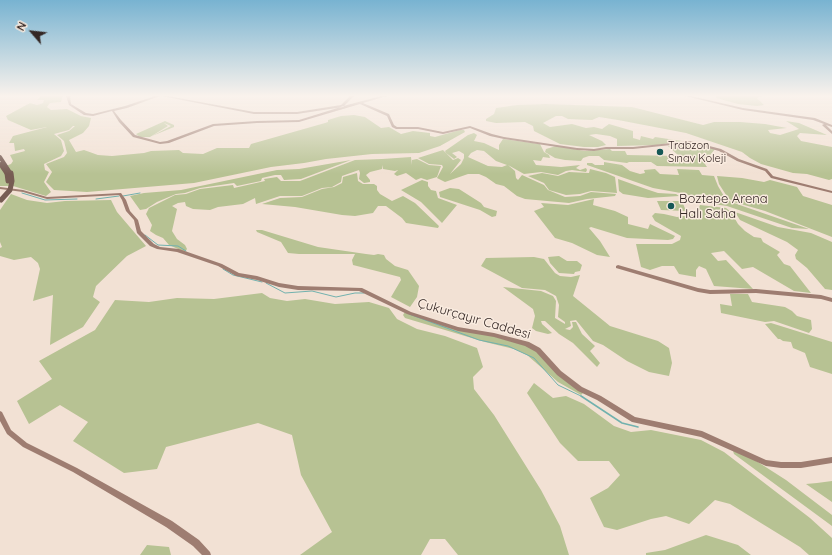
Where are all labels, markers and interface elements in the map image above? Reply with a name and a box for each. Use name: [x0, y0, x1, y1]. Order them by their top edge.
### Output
north arrow: [12, 12, 52, 52]
text: N: [13, 20, 29, 33]
place label: Trabzon Sınav Koleji: [668, 139, 726, 165]
marker: Trabzon Sınav Koleji: [655, 147, 665, 157]
place label: Boztepe Arena Halı Saha: [679, 191, 768, 222]
marker: Boztepe Arena Halı Saha: [666, 201, 676, 211]
street label: Çukurçayır Caddesi: [416, 295, 532, 343]

